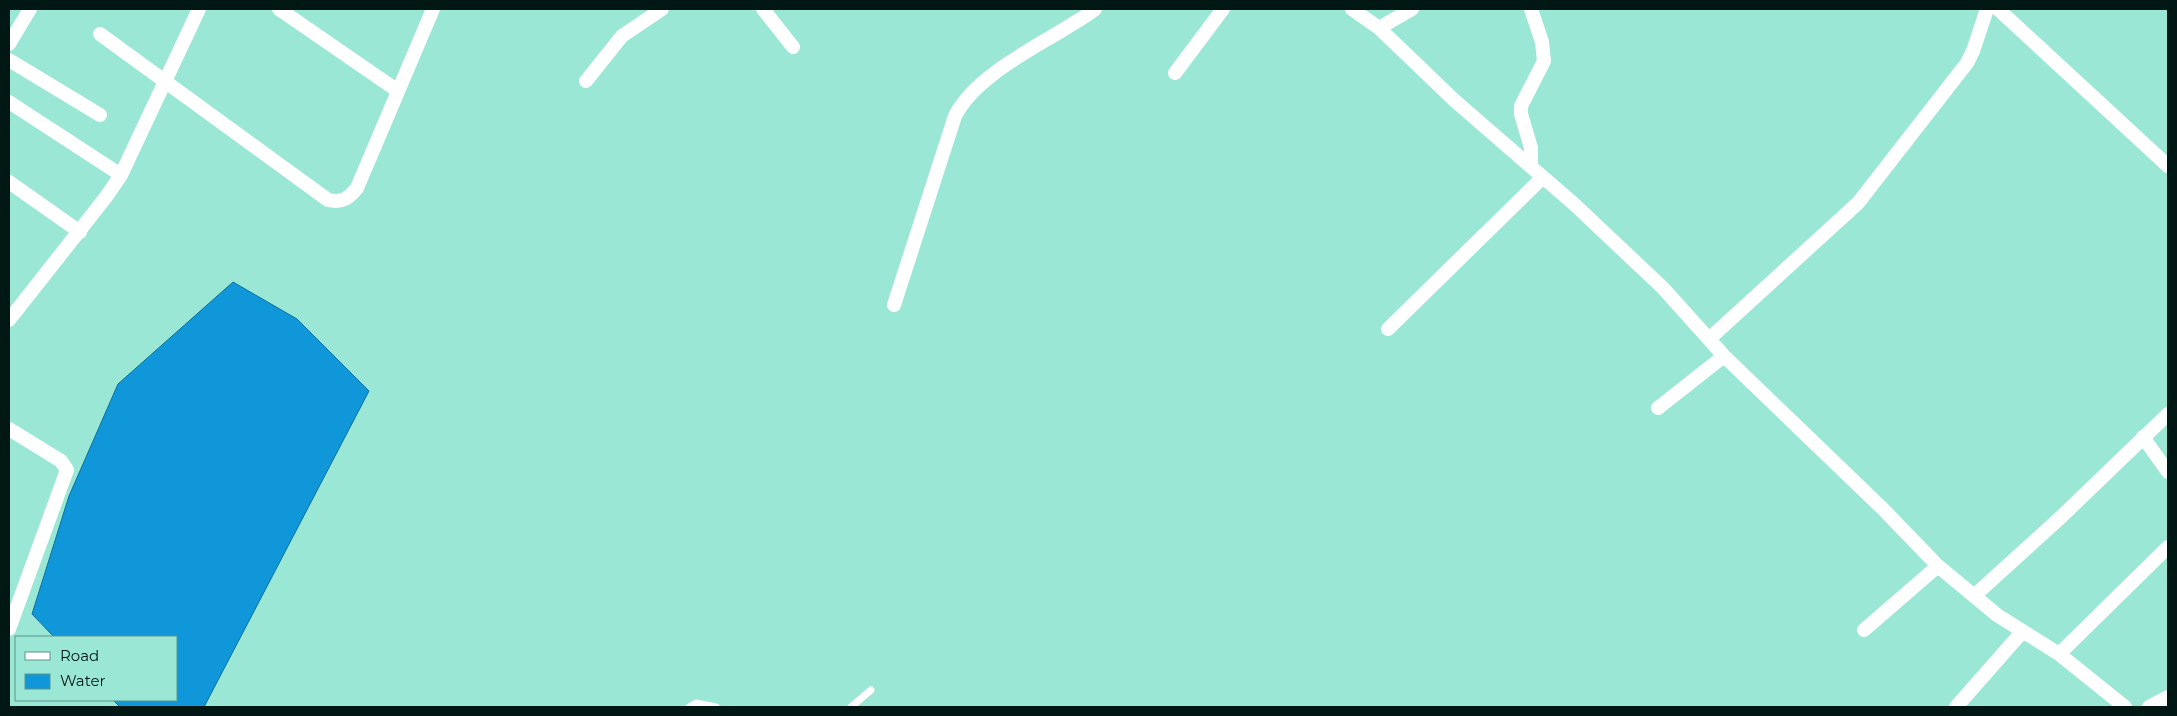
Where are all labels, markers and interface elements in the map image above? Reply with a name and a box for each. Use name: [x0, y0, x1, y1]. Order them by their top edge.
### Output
legend: [15, 636, 178, 701]
text: Road: [60, 646, 99, 665]
text: Water: [60, 671, 106, 690]

